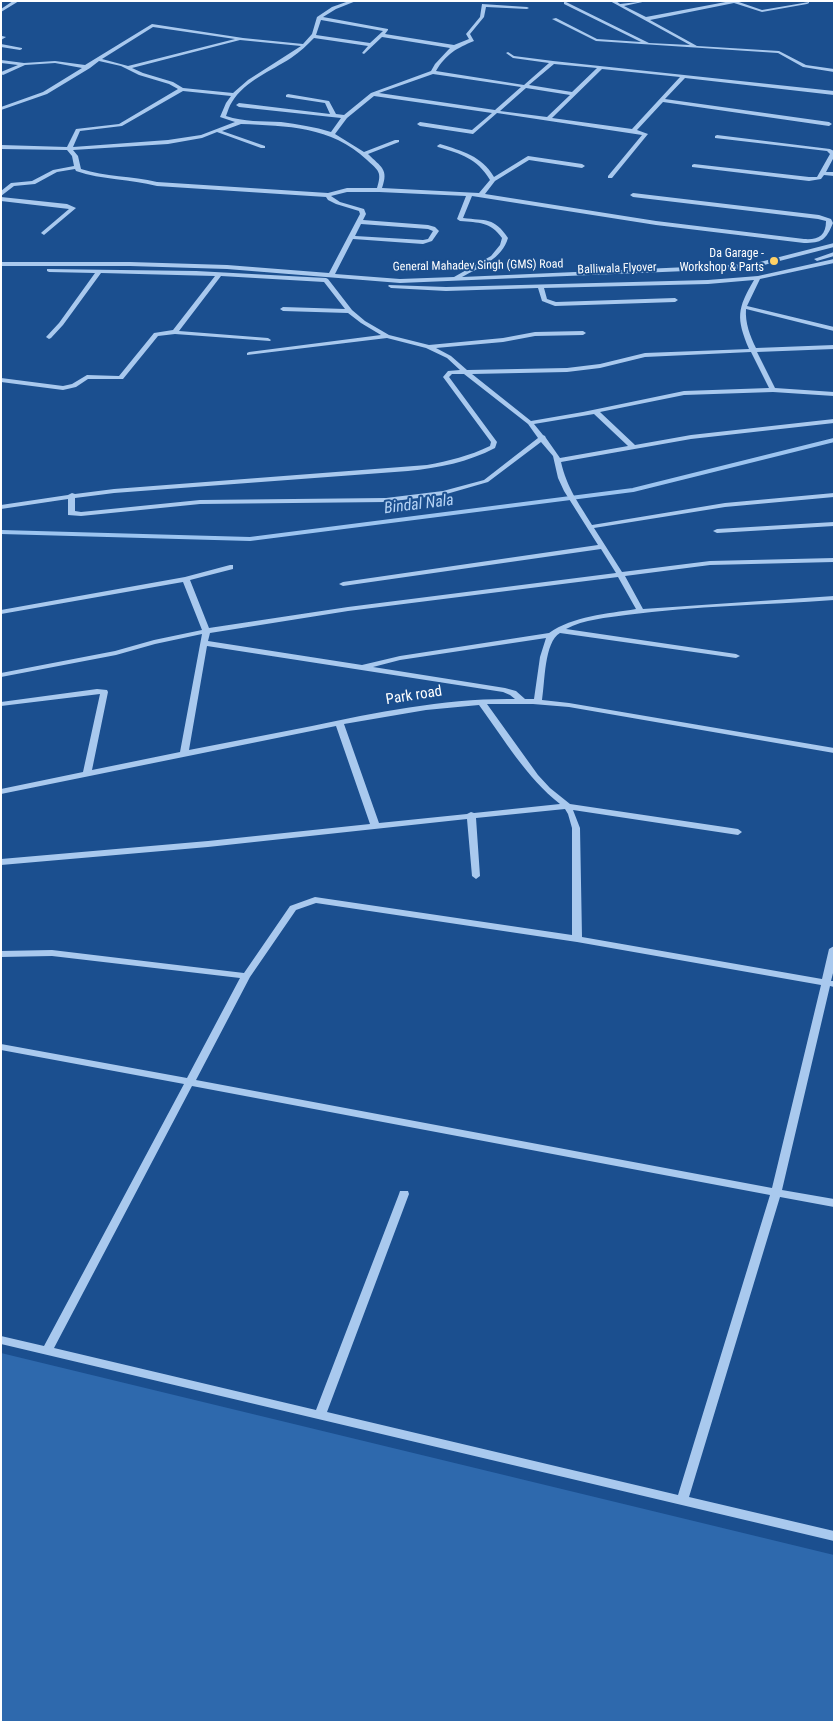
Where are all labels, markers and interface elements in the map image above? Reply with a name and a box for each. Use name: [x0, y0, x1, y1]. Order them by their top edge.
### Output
place label: Da Garage - Workshop & Parts: [679, 247, 764, 275]
marker: Da Garage - Workshop & Parts: [768, 255, 780, 267]
street label: General Mahadev Singh (GMS) Road: [393, 257, 563, 275]
street label: Balliwala Flyover: [577, 260, 657, 278]
water label: Bindal Nala: [383, 491, 455, 519]
street label: Park road: [385, 683, 443, 709]

